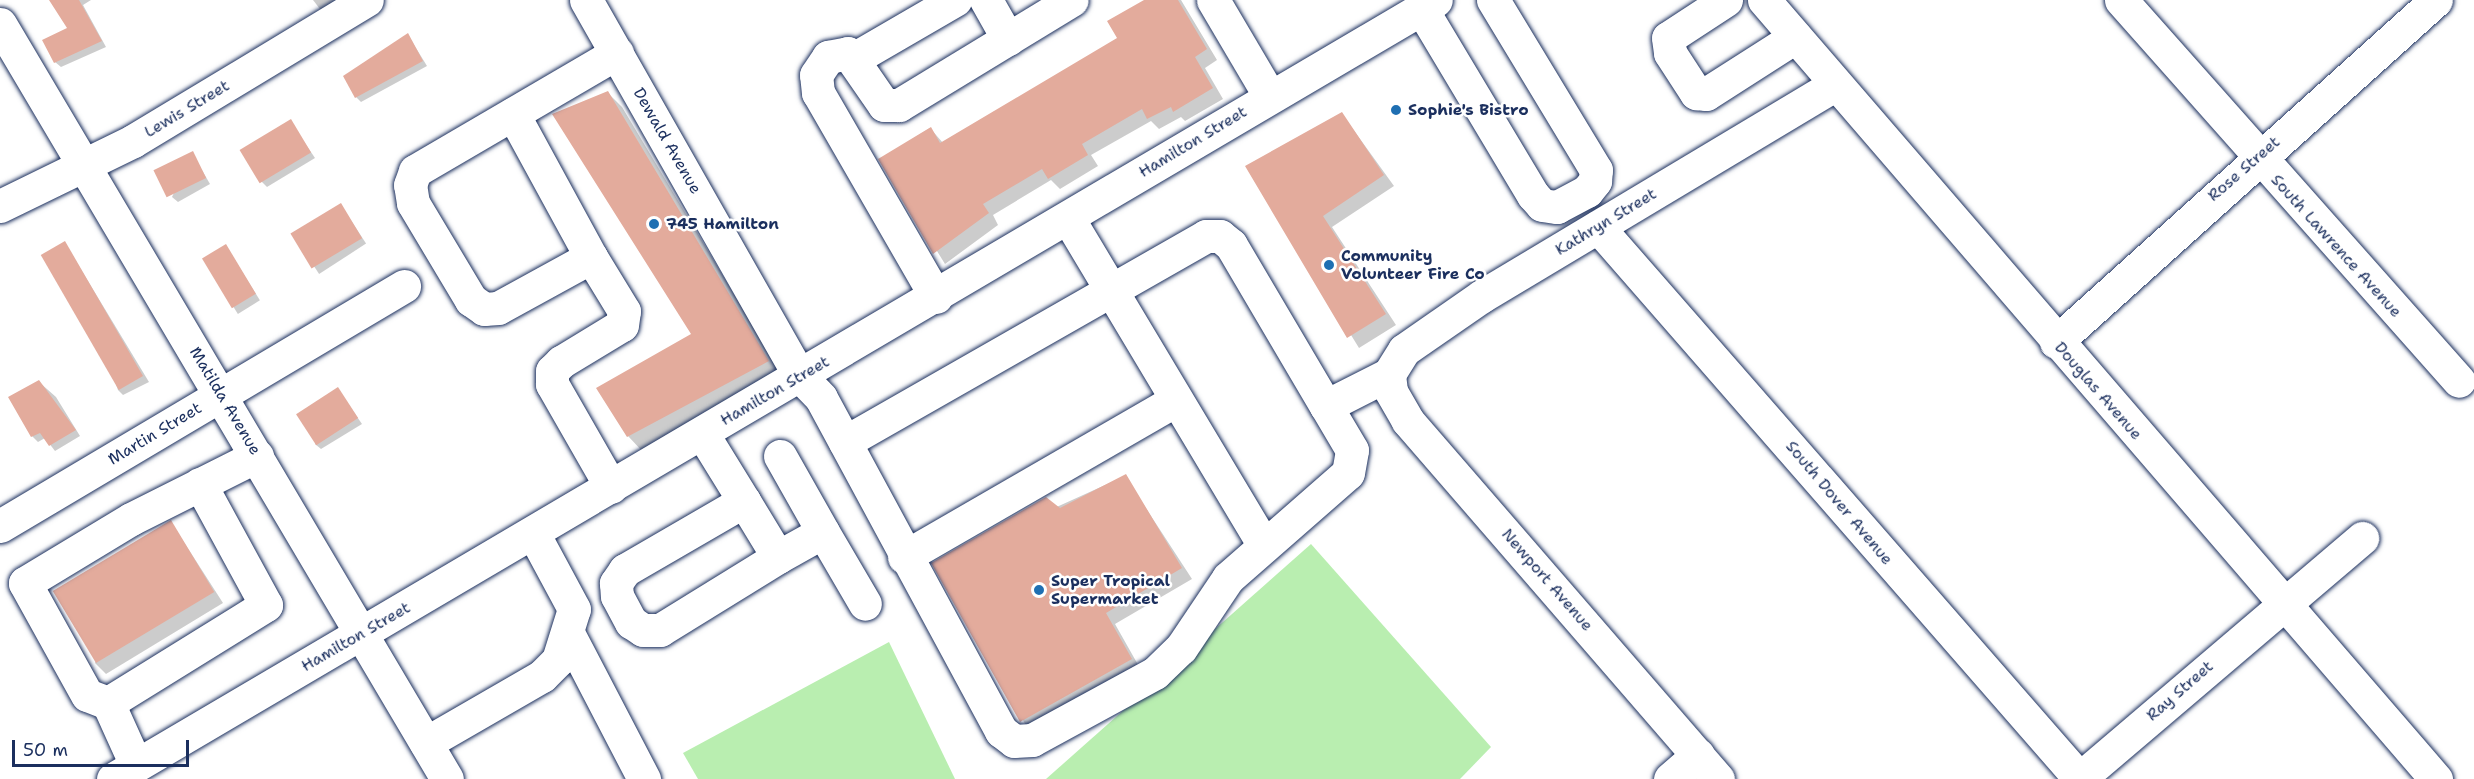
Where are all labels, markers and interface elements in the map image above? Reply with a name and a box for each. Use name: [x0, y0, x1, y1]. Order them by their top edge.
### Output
street label: Lewis Street: [141, 76, 233, 142]
street label: Dewald Avenue: [629, 85, 705, 197]
place label: Sophie's Bistro: [1408, 100, 1529, 120]
street label: Hamilton Street: [1136, 102, 1250, 182]
marker: Sophie's Bistro: [1389, 103, 1403, 117]
street label: Rose Street: [2204, 132, 2284, 206]
street label: South Lawrence Avenue: [2267, 171, 2405, 321]
street label: Kathryn Street: [1552, 184, 1660, 260]
place label: 745 Hamilton: [666, 214, 779, 234]
marker: 745 Hamilton: [647, 217, 661, 231]
place label: Community Volunteer Fire Co: [1341, 246, 1485, 284]
marker: Community Volunteer Fire Co: [1322, 258, 1336, 272]
street label: Douglas Avenue: [2050, 338, 2146, 444]
street label: Matilda Avenue: [185, 343, 265, 459]
street label: Hamilton Street: [717, 352, 833, 430]
street label: Martin Street: [105, 399, 205, 469]
street label: South Dover Avenue: [1781, 437, 1897, 569]
street label: Newport Avenue: [1497, 525, 1597, 635]
place label: Super Tropical Supermarket: [1051, 571, 1170, 609]
marker: Super Tropical Supermarket: [1032, 583, 1046, 597]
street label: Hamilton Street: [298, 598, 414, 676]
street label: Ray Street: [2143, 657, 2217, 725]
scale bar: [15, 728, 192, 766]
text: 50 m: [23, 738, 68, 762]

